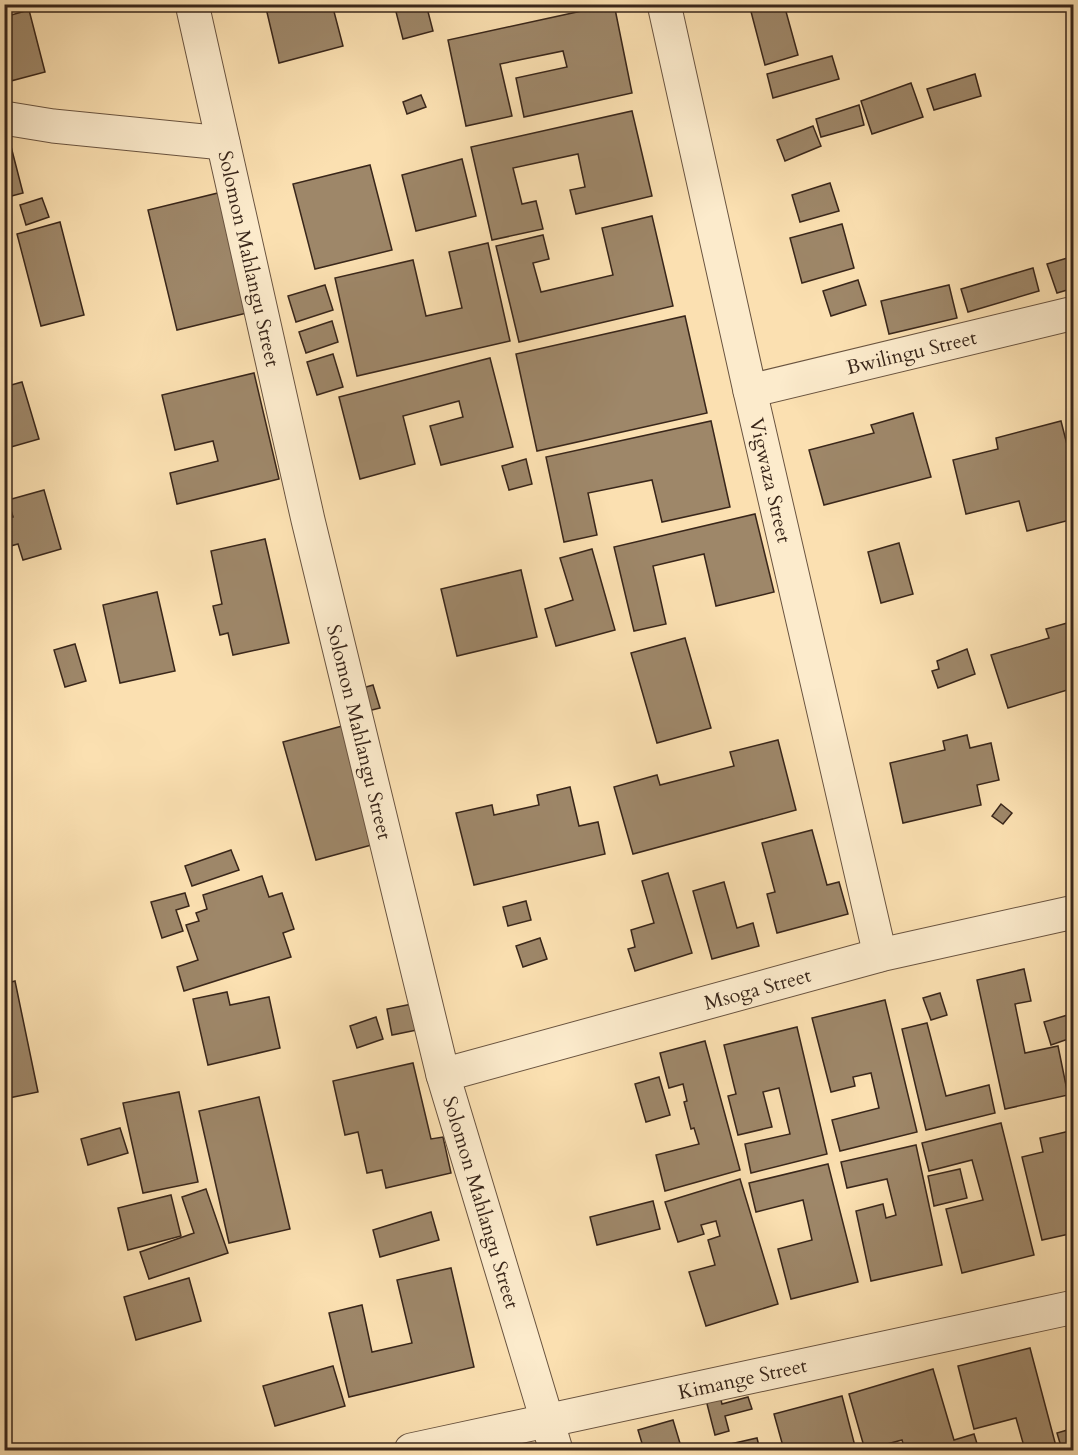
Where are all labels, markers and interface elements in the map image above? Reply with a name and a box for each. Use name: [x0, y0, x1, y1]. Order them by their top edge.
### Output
street label: Solomon Mahlangu Street: [212, 148, 287, 370]
street label: Bwilingu Street: [844, 323, 980, 381]
street label: Vigwaza Street: [743, 415, 798, 546]
street label: Solomon Mahlangu Street: [320, 622, 399, 843]
street label: Msoga Street: [701, 961, 815, 1016]
street label: Solomon Mahlangu Street: [437, 1093, 526, 1312]
street label: Kimange Street: [675, 1351, 810, 1406]

